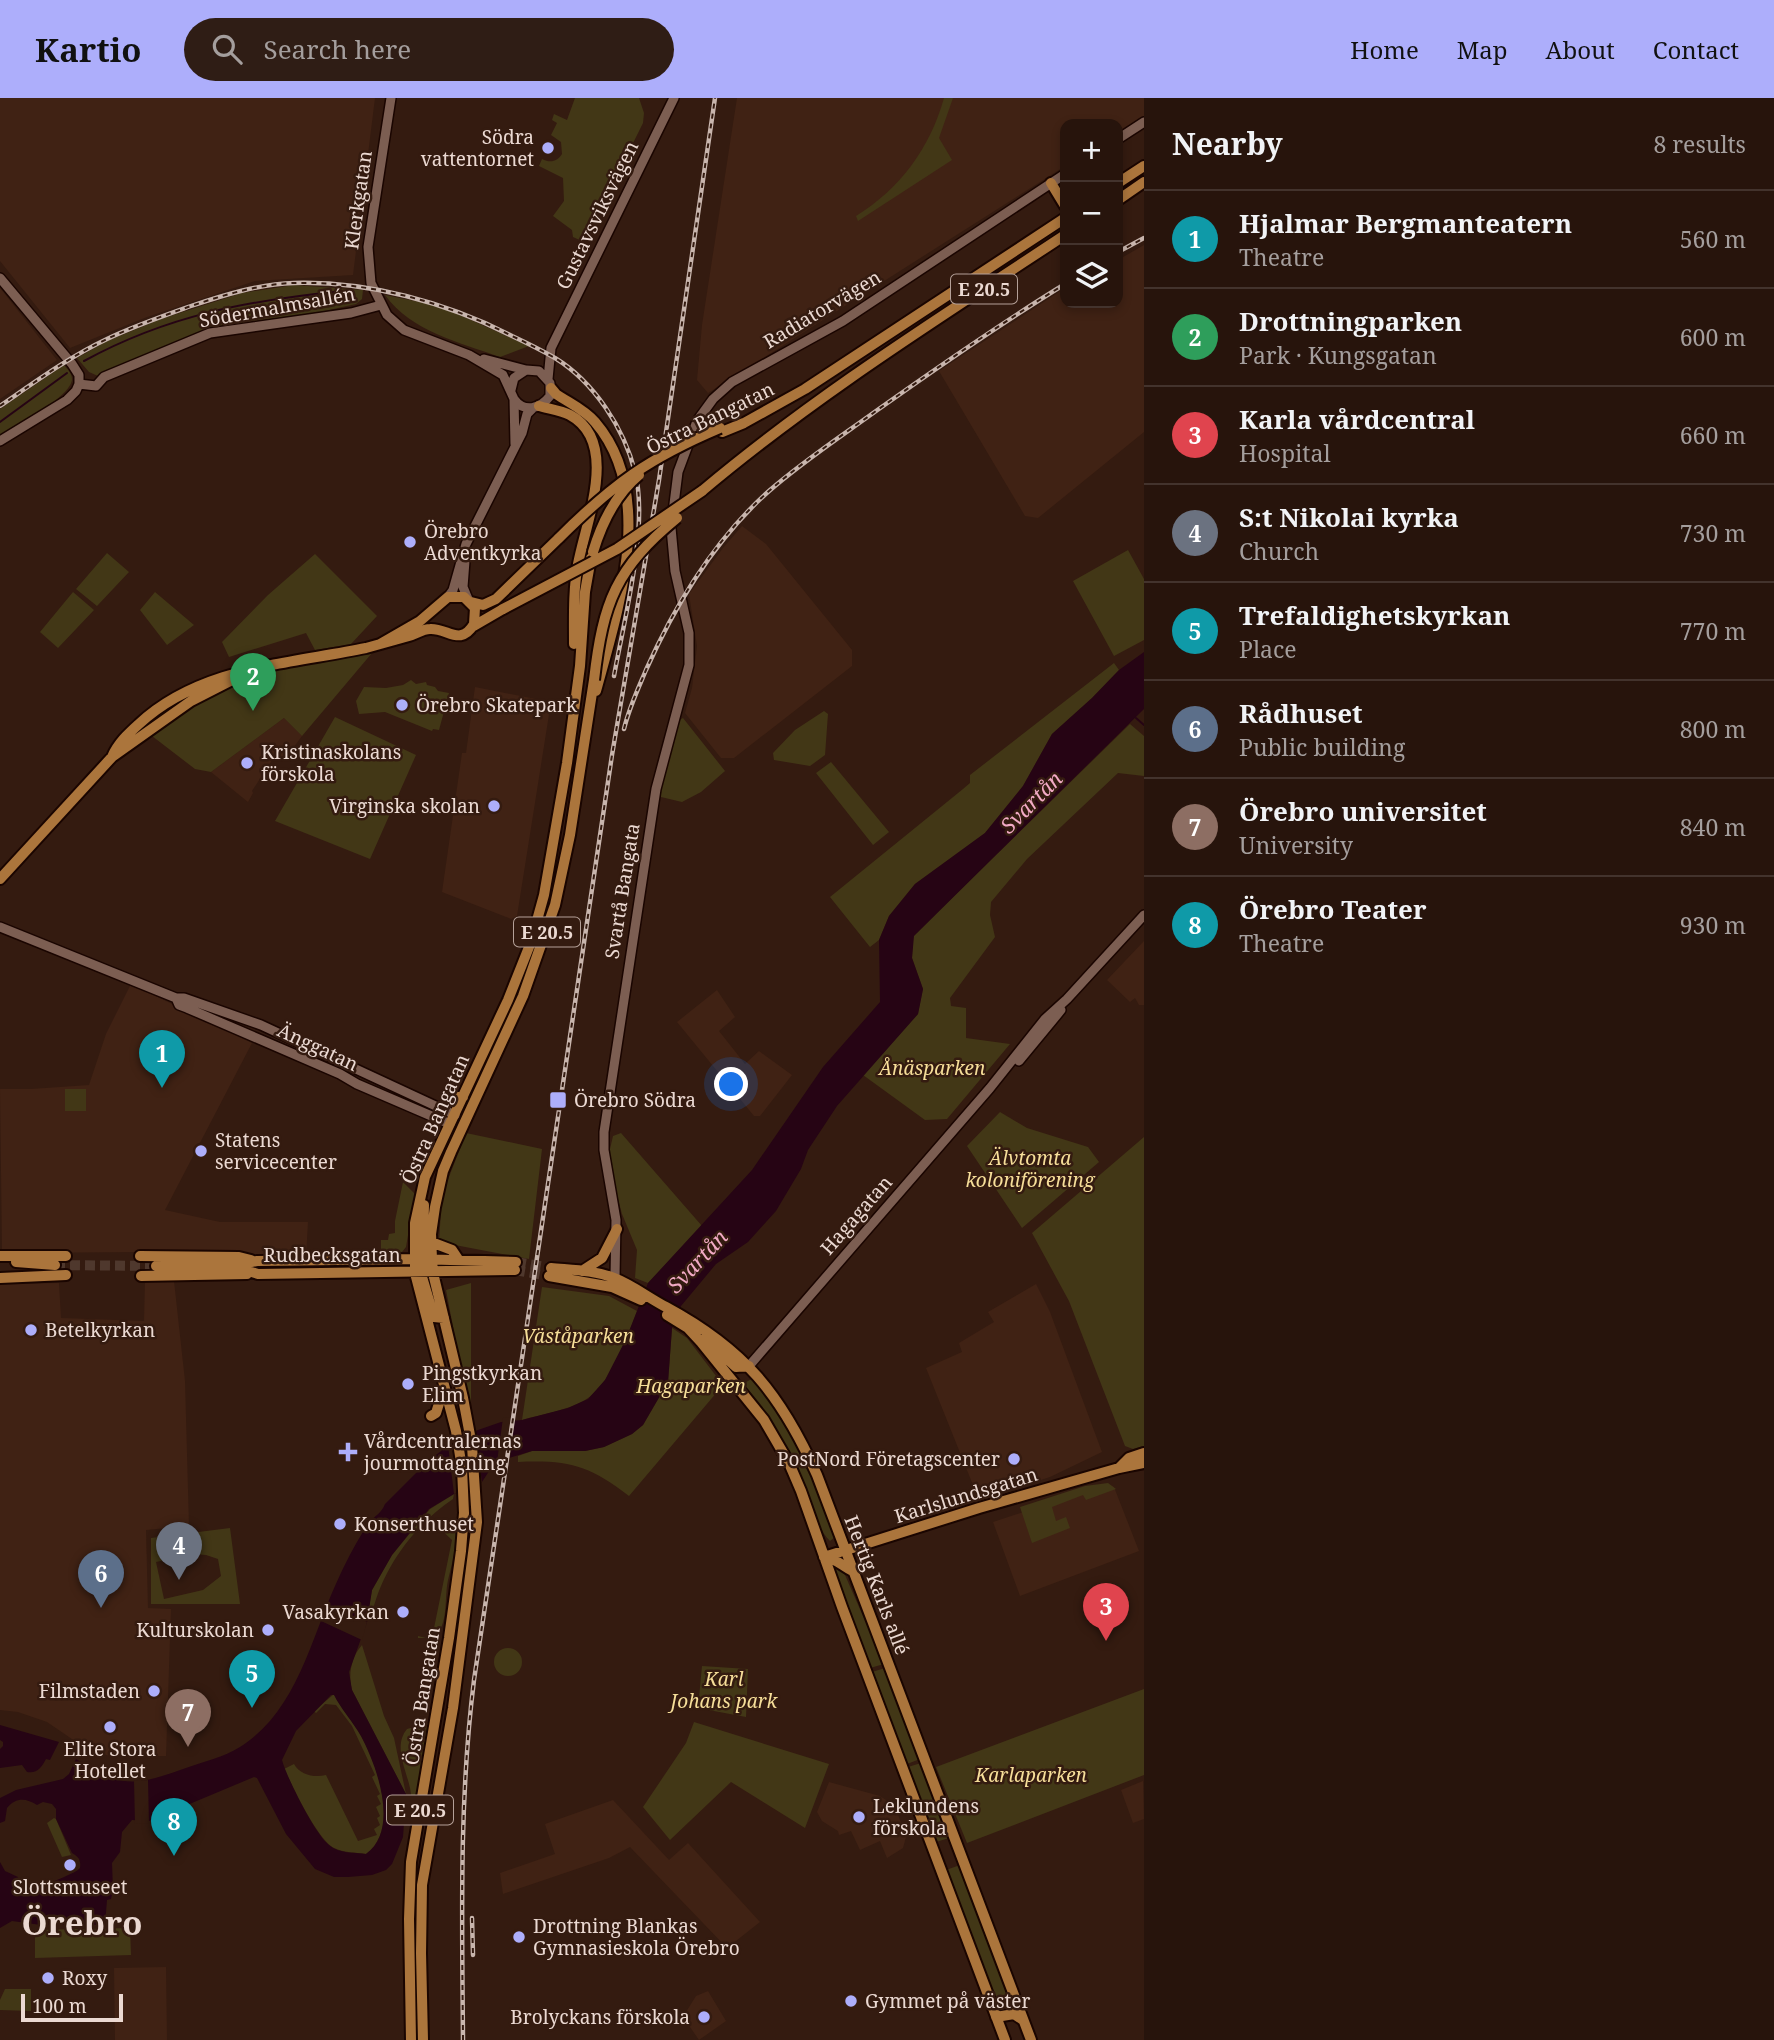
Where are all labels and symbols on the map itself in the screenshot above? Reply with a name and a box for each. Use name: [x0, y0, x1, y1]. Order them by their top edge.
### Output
place label: Södra vattentornet: [421, 124, 534, 172]
street label: Gustavsviksvägen: [550, 136, 644, 294]
marker: Södra vattentornet: [540, 140, 556, 156]
street label: Klerkgatan: [338, 149, 378, 251]
street label: Radiatorvägen: [758, 264, 886, 354]
road number: E 20.5: [951, 274, 1017, 304]
street label: Södermalmsallén: [197, 280, 357, 334]
street label: Östra Bangatan: [642, 376, 778, 460]
place label: Örebro Adventkyrka: [424, 518, 541, 566]
marker: Örebro Adventkyrka: [402, 534, 418, 550]
pin: 2: [230, 653, 276, 711]
place label: Örebro Skatepark: [416, 692, 578, 718]
marker: Örebro Skatepark: [394, 697, 410, 713]
place label: Kristinaskolans förskola: [261, 739, 401, 787]
marker: Kristinaskolans förskola: [239, 755, 255, 771]
water label: Svartån: [994, 765, 1068, 839]
place label: Virginska skolan: [329, 793, 480, 819]
marker: Virginska skolan: [486, 798, 502, 814]
street label: Svartå Bangata: [598, 821, 646, 961]
road number: E 20.5: [514, 918, 580, 946]
street label: Änggatan: [273, 1017, 363, 1077]
pin: 1: [139, 1030, 185, 1088]
street label: Östra Bangatan: [395, 1050, 475, 1188]
park label: Ånäsparken: [877, 1055, 986, 1081]
your location: [714, 1067, 748, 1101]
place label: Örebro Södra: [574, 1087, 696, 1113]
marker: Örebro Södra: [548, 1090, 568, 1110]
place label: Statens servicecenter: [215, 1127, 337, 1175]
marker: Statens servicecenter: [193, 1143, 209, 1159]
park label: Älvtomta koloniförening: [965, 1145, 1096, 1193]
street label: Hagagatan: [814, 1170, 898, 1260]
water label: Svartån: [660, 1223, 734, 1299]
street label: Rudbecksgatan: [263, 1242, 401, 1268]
place label: Betelkyrkan: [45, 1317, 155, 1343]
marker: Betelkyrkan: [23, 1322, 39, 1338]
park label: Väståparken: [522, 1323, 634, 1349]
place label: Pingstkyrkan Elim: [422, 1360, 542, 1408]
park label: Hagaparken: [635, 1373, 746, 1399]
marker: Pingstkyrkan Elim: [400, 1376, 416, 1392]
place label: Vårdcentralernas jourmottagning: [363, 1428, 521, 1476]
marker: Vårdcentralernas jourmottagning: [338, 1442, 358, 1462]
place label: PostNord Företagscenter: [777, 1446, 1000, 1472]
marker: PostNord Företagscenter: [1006, 1451, 1022, 1467]
street label: Karlslundsgatan: [891, 1461, 1041, 1529]
place label: Konserthuset: [354, 1511, 474, 1537]
street label: Hertig Karls allé: [839, 1512, 915, 1658]
marker: Konserthuset: [332, 1516, 348, 1532]
pin: 4: [156, 1522, 202, 1580]
pin: 6: [78, 1550, 124, 1608]
pin: 3: [1083, 1583, 1129, 1641]
place label: Vasakyrkan: [282, 1599, 389, 1625]
marker: Vasakyrkan: [395, 1604, 411, 1620]
place label: Kulturskolan: [136, 1617, 254, 1643]
marker: Kulturskolan: [260, 1622, 276, 1638]
street label: Östra Bangatan: [398, 1625, 446, 1767]
pin: 5: [229, 1650, 275, 1708]
park label: Karl Johans park: [668, 1666, 779, 1714]
place label: Filmstaden: [39, 1678, 140, 1704]
marker: Filmstaden: [146, 1683, 162, 1699]
pin: 7: [165, 1689, 211, 1747]
marker: Elite Stora Hotellet: [102, 1719, 118, 1735]
place label: Elite Stora Hotellet: [64, 1736, 156, 1784]
park label: Karlaparken: [974, 1762, 1088, 1788]
place label: Leklundens förskola: [873, 1793, 979, 1841]
road number: E 20.5: [387, 1796, 453, 1825]
pin: 8: [151, 1798, 197, 1856]
marker: Leklundens förskola: [851, 1809, 867, 1825]
marker: Slottsmuseet: [62, 1857, 78, 1873]
place label: Slottsmuseet: [13, 1874, 128, 1900]
district label: Örebro: [21, 1900, 143, 1945]
place label: Drottning Blankas Gymnasieskola Örebro: [533, 1913, 740, 1961]
marker: Drottning Blankas Gymnasieskola Örebro: [511, 1929, 527, 1945]
place label: Roxy: [62, 1965, 107, 1991]
marker: Roxy: [40, 1970, 56, 1986]
place label: Gymmet på väster: [865, 1988, 1030, 2014]
scale bar: [21, 1991, 122, 2023]
marker: Gymmet på väster: [843, 1993, 859, 2009]
place label: Brolyckans förskola: [510, 2004, 690, 2030]
marker: Brolyckans förskola: [696, 2009, 712, 2025]

